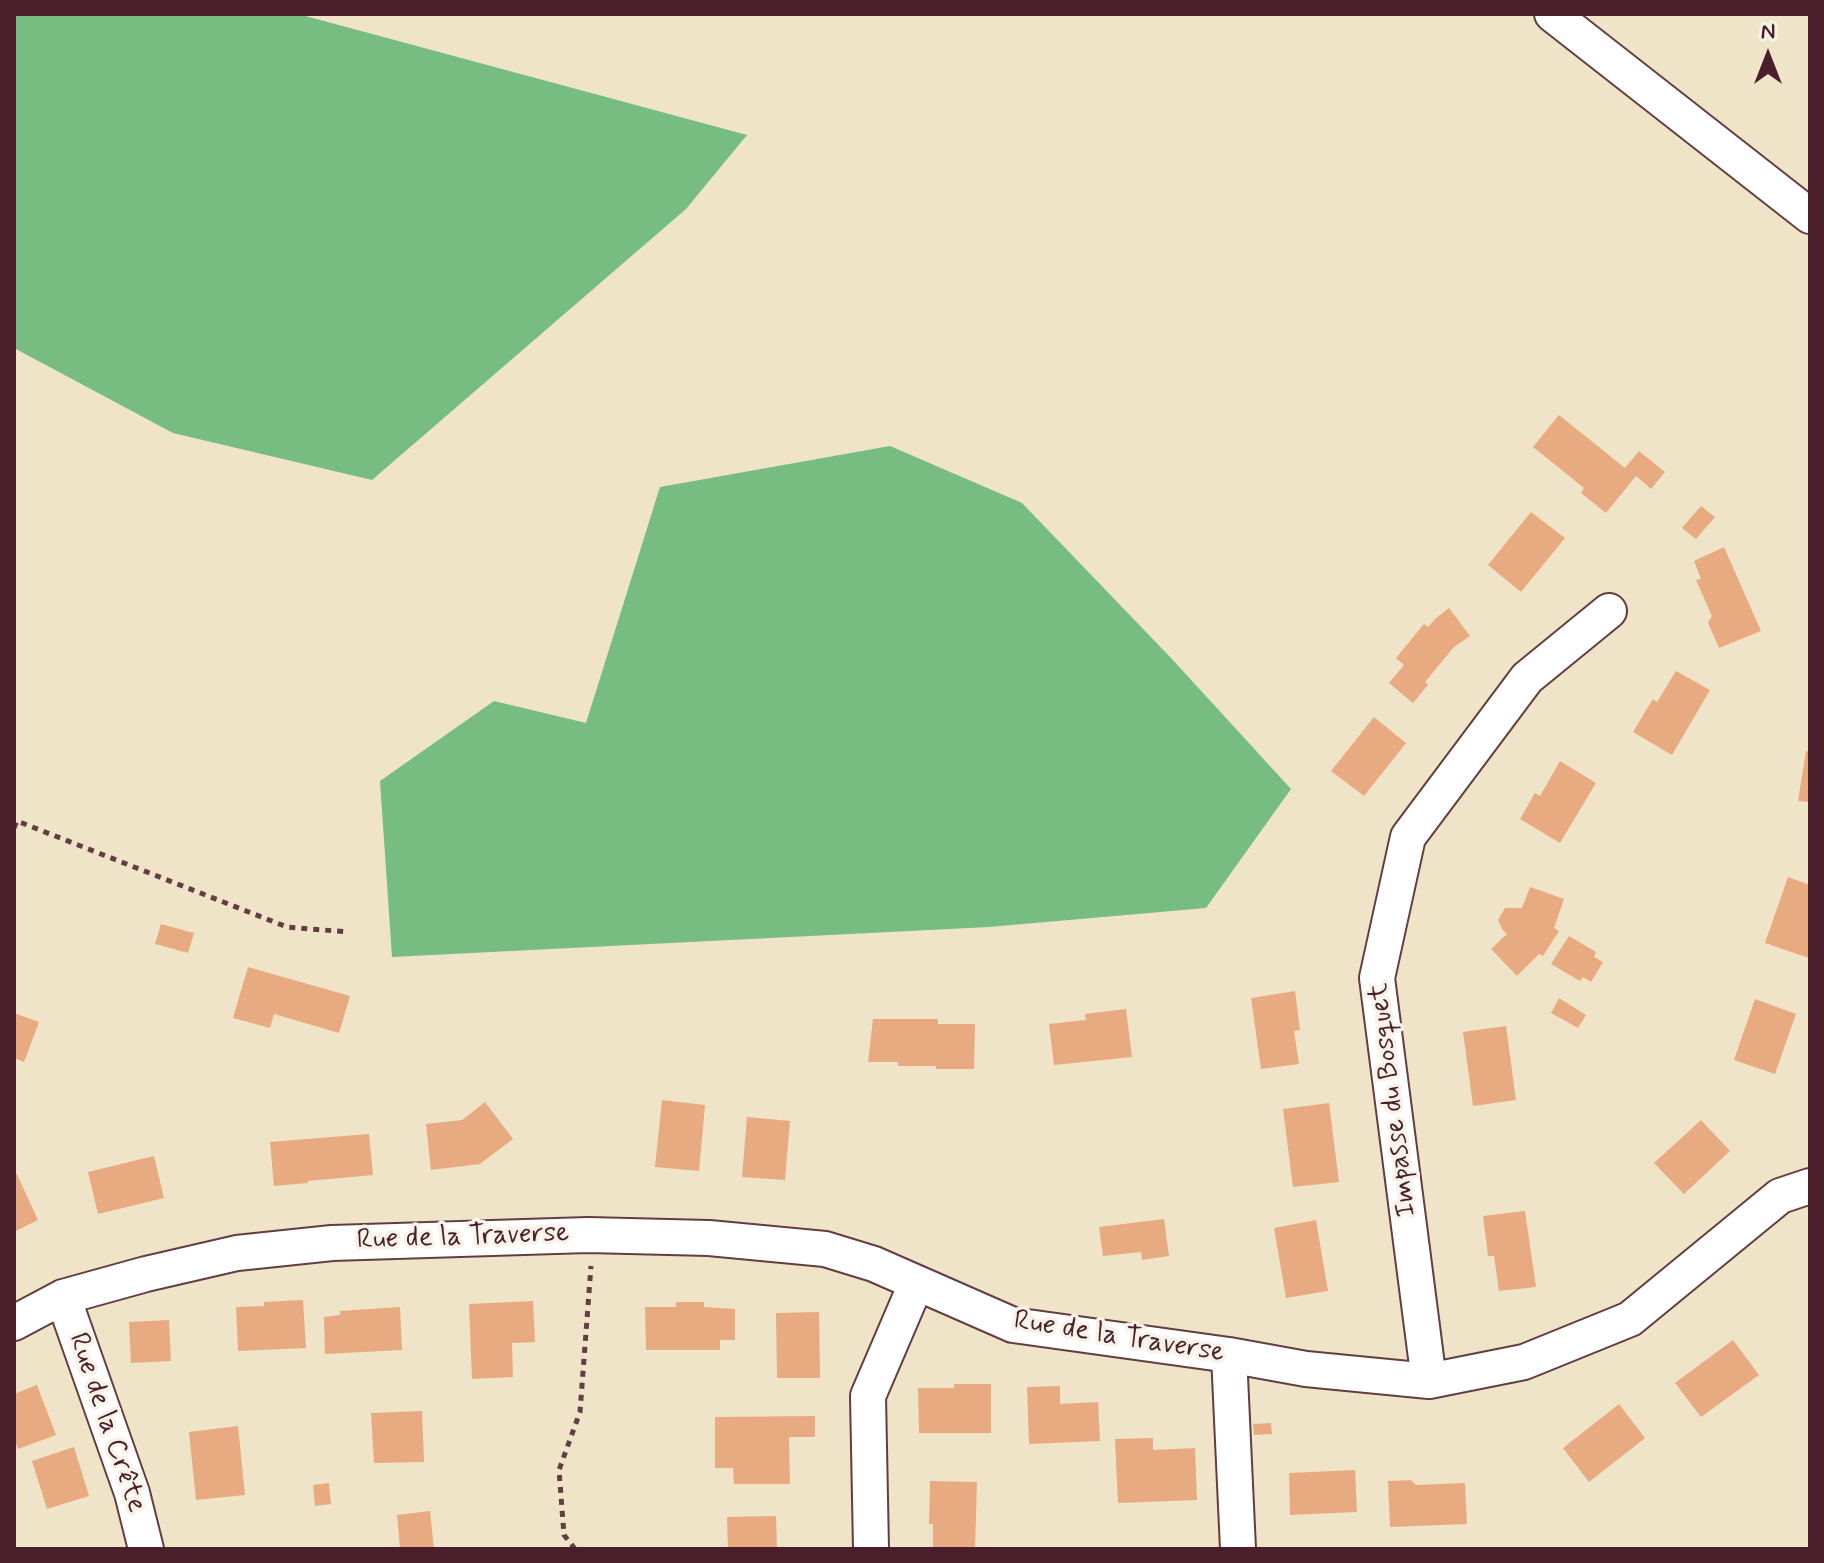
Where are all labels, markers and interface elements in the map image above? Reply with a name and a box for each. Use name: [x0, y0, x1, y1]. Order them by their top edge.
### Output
north arrow: [1728, 16, 1808, 96]
text: N: [1761, 18, 1775, 46]
street label: Impasse du Bosquet: [1363, 981, 1425, 1219]
street label: Rue de la Traverse: [356, 1218, 570, 1258]
street label: Rue de la Traverse: [1011, 1305, 1227, 1371]
street label: Rue de la Crête: [60, 1329, 152, 1517]

